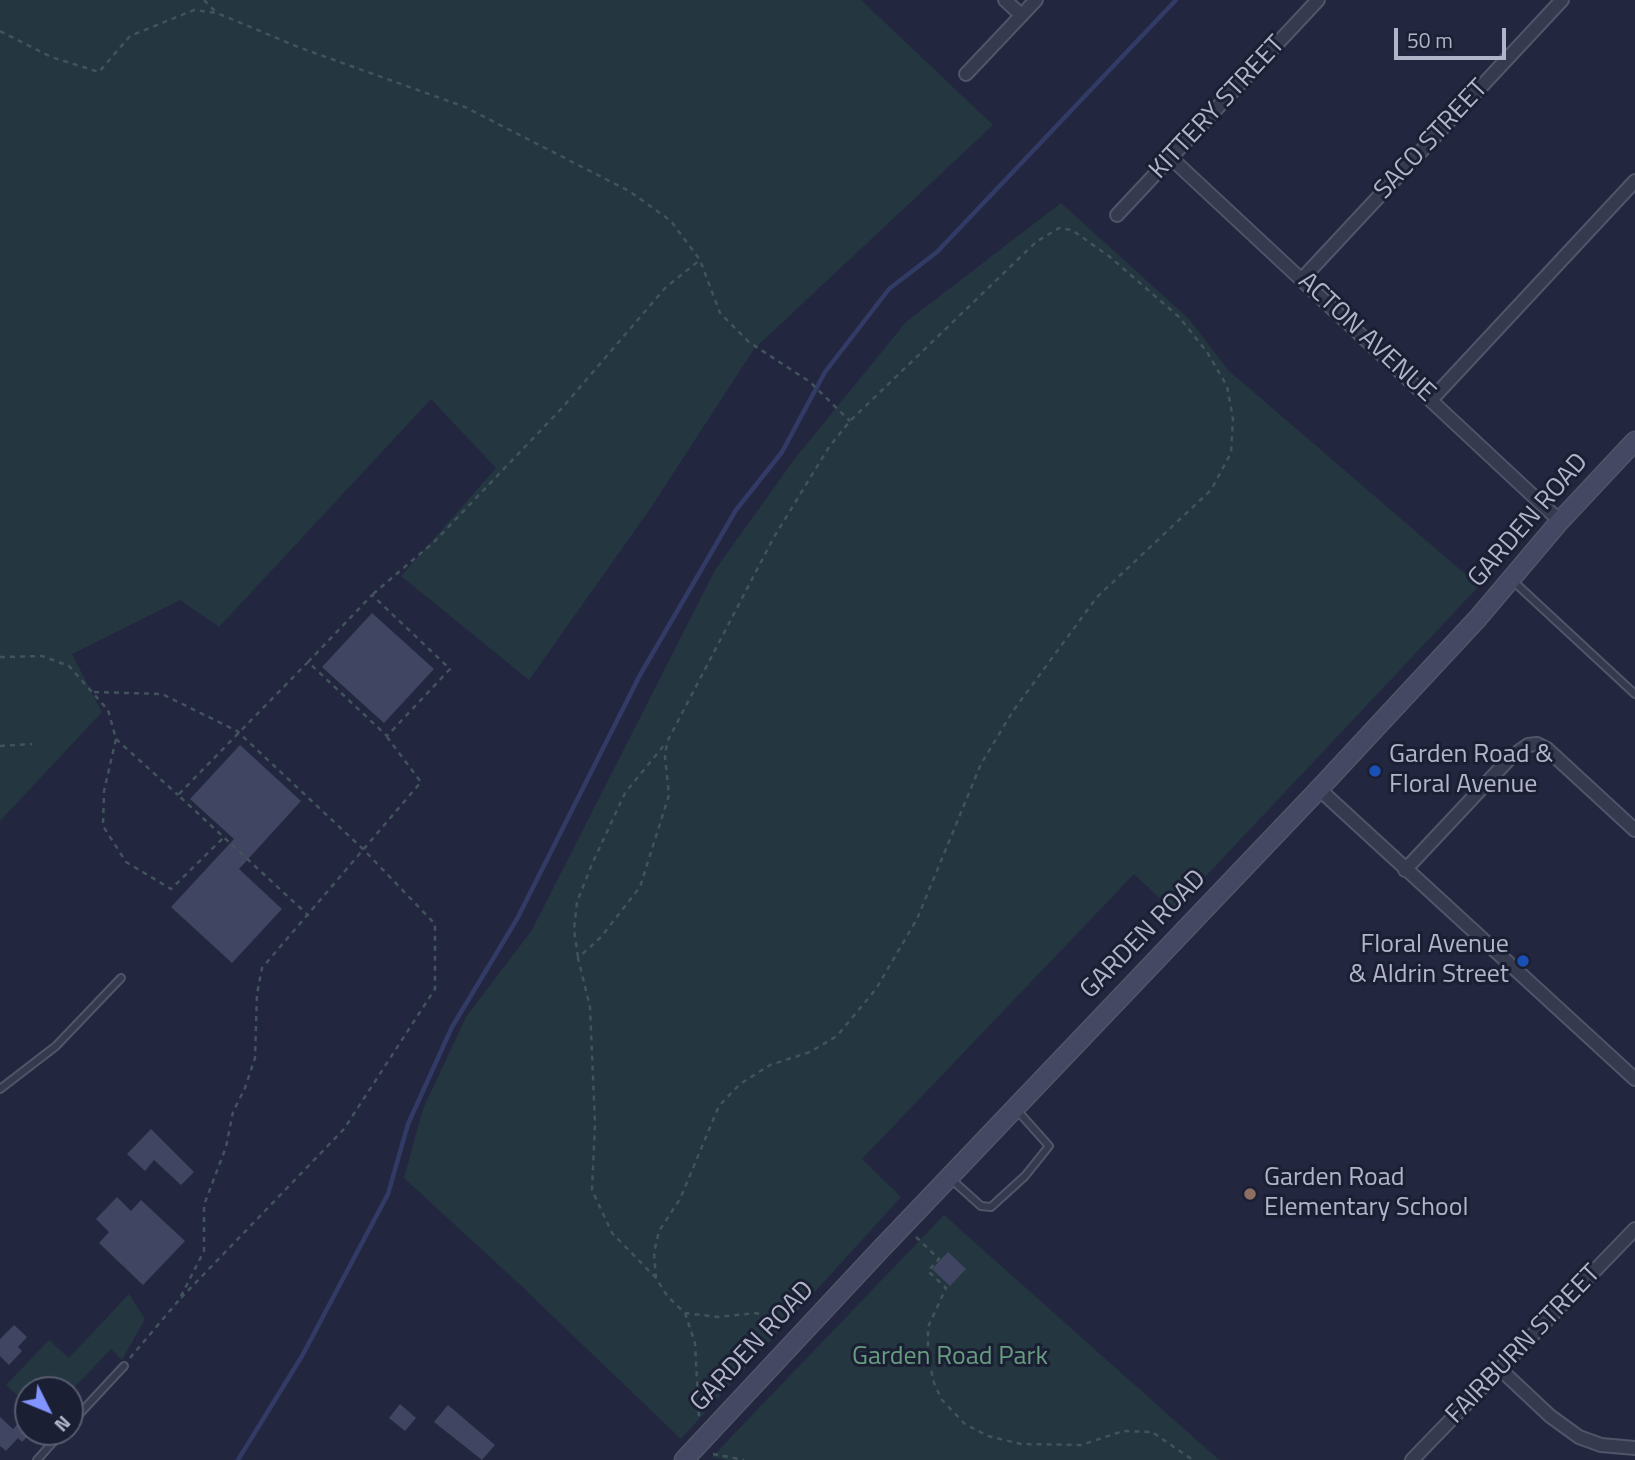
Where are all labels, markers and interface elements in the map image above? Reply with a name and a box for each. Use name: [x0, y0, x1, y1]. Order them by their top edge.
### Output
scale bar: [1397, 14, 1509, 58]
text: 50 m: [1407, 24, 1453, 56]
street label: KITTERY STREET: [1144, 30, 1292, 186]
street label: SACO STREET: [1369, 74, 1495, 206]
street label: ACTON AVENUE: [1291, 267, 1441, 409]
street label: GARDEN ROAD: [1462, 448, 1596, 594]
place label: Garden Road & Floral Avenue: [1389, 740, 1553, 802]
marker: Garden Road & Floral Avenue: [1367, 763, 1383, 779]
street label: GARDEN ROAD: [1075, 864, 1213, 1006]
place label: Floral Avenue & Aldrin Street: [1349, 930, 1509, 992]
marker: Floral Avenue & Aldrin Street: [1515, 953, 1531, 969]
place label: Garden Road Elementary School: [1264, 1163, 1469, 1224]
marker: Garden Road Elementary School: [1242, 1186, 1258, 1202]
street label: FAIRBURN STREET: [1440, 1259, 1608, 1431]
street label: GARDEN ROAD: [685, 1275, 821, 1419]
park label: Garden Road Park: [852, 1342, 1048, 1374]
north arrow: [14, 1376, 84, 1446]
text: N: [48, 1410, 78, 1439]

